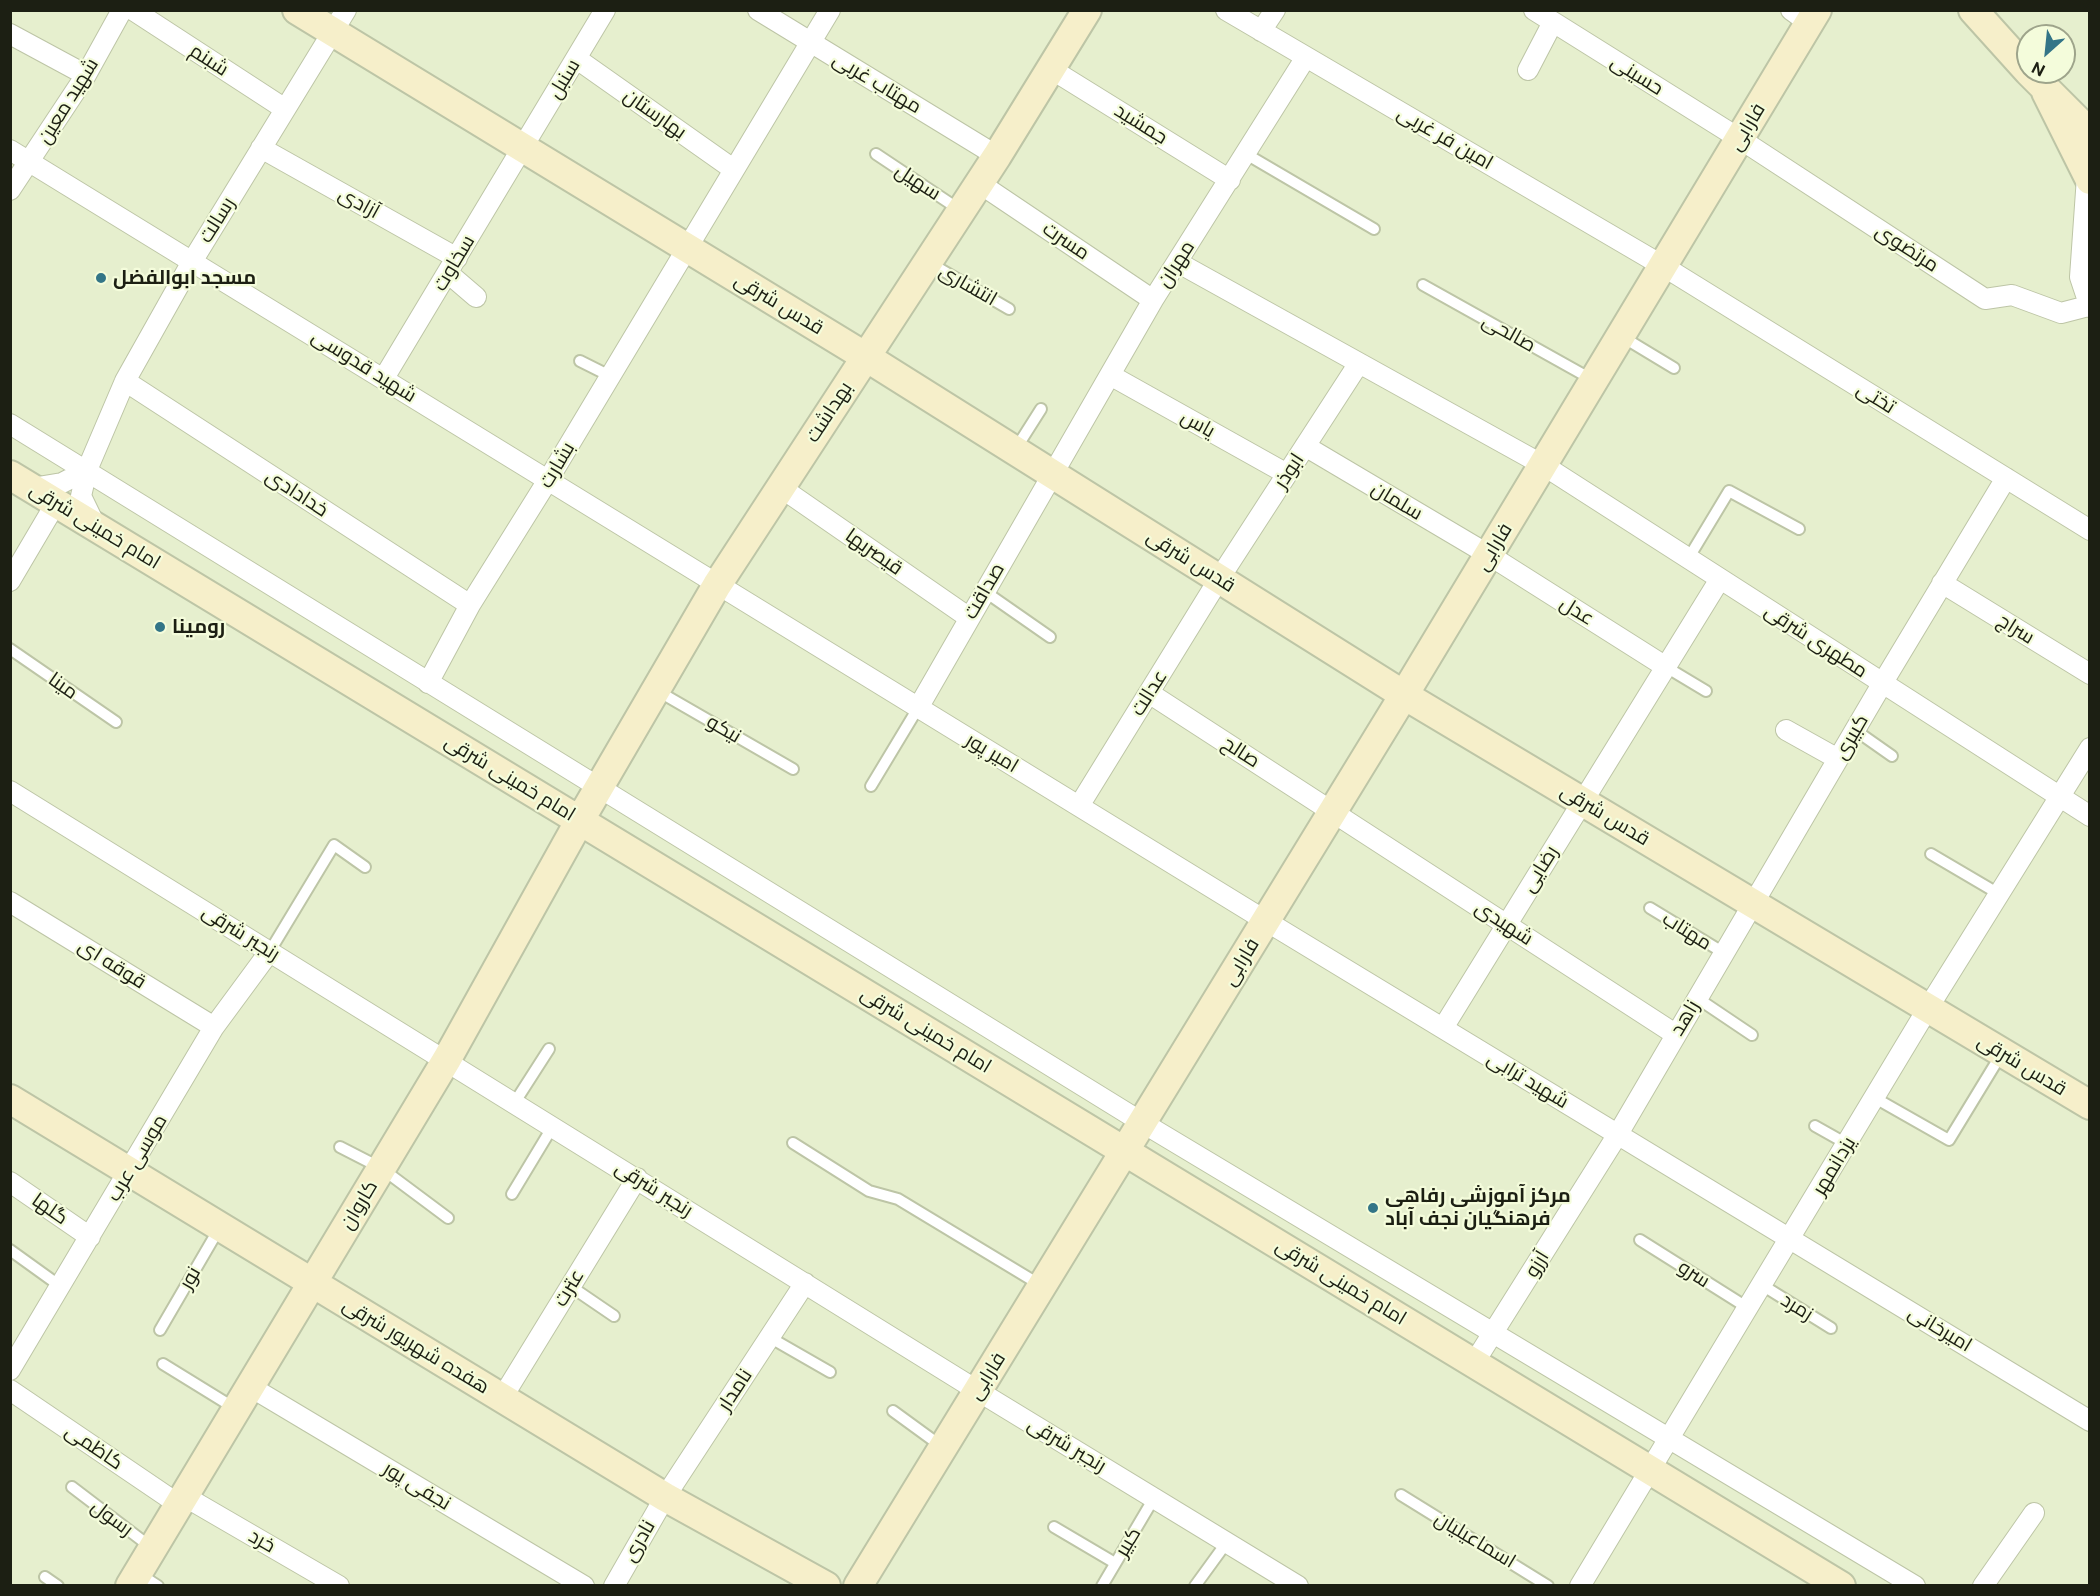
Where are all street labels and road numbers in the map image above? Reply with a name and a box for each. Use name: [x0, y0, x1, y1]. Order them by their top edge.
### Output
street label: شبنم: [185, 39, 233, 81]
street label: مهتاب غربی: [828, 47, 926, 119]
street label: حسینی: [1606, 50, 1668, 100]
street label: شهید معین: [32, 54, 104, 148]
street label: سنبل: [543, 55, 585, 103]
street label: بهارستان: [619, 84, 691, 144]
street label: جمشید: [1110, 98, 1172, 150]
street label: فارابی: [1723, 99, 1771, 155]
street label: امین فر غربی: [1393, 101, 1497, 175]
street label: سهیل: [891, 158, 945, 206]
street label: آزادی: [334, 182, 384, 224]
street label: رسالت: [194, 193, 240, 247]
street label: مسرت: [1038, 217, 1094, 265]
street label: مرتضوی: [1871, 219, 1943, 277]
street label: سخاوت: [428, 231, 480, 295]
street label: مهران: [1152, 236, 1200, 292]
street label: انتشاری: [935, 259, 1001, 311]
street label: قدس شرقی: [730, 268, 828, 340]
street label: صالحی: [1478, 309, 1540, 357]
street label: شهید قدوسی: [307, 324, 421, 408]
street label: بهداشت: [801, 377, 857, 447]
street label: تختی: [1852, 377, 1900, 419]
street label: یاس: [1177, 405, 1219, 443]
street label: بشارت: [534, 438, 580, 492]
street label: ابوذر: [1269, 449, 1309, 493]
street label: خدادادی: [261, 464, 333, 522]
street label: سلمان: [1367, 476, 1427, 526]
street label: امام خمینی شرقی: [25, 477, 165, 575]
street label: فارابی: [1470, 519, 1518, 575]
street label: قیصریها: [841, 524, 907, 580]
street label: قدس شرقی: [1142, 524, 1240, 598]
street label: صداقت: [958, 559, 1010, 623]
street label: عدل: [1555, 591, 1599, 631]
street label: مطهری شرقی: [1760, 599, 1872, 683]
street label: سراج: [1993, 608, 2039, 650]
street label: عدالت: [1126, 666, 1172, 720]
street label: مینا: [44, 667, 82, 705]
street label: نیکو: [702, 710, 746, 748]
street label: کبیری: [1829, 710, 1873, 764]
street label: امیر پور: [961, 728, 1023, 778]
street label: امام خمینی شرقی: [440, 729, 580, 827]
street label: صالح: [1218, 731, 1264, 773]
street label: قدس شرقی: [1556, 779, 1654, 851]
street label: رضایی: [1516, 841, 1564, 897]
street label: شهیدی: [1471, 895, 1537, 951]
street label: رنجبر شرقی: [198, 900, 284, 966]
street label: مهتاب: [1658, 907, 1716, 955]
street label: قوقه ای: [74, 934, 150, 994]
street label: فارابی: [1217, 934, 1265, 990]
street label: امام خمینی شرقی: [856, 981, 996, 1079]
street label: زاهد: [1665, 996, 1705, 1040]
street label: قدس شرقی: [1973, 1029, 2071, 1101]
street label: شهید ترابی: [1483, 1046, 1573, 1114]
street label: موسی عرب: [102, 1110, 172, 1206]
street label: یزدانمهر: [1807, 1132, 1861, 1200]
street label: رنجبر شرقی: [611, 1156, 697, 1222]
street label: کاروان: [335, 1176, 383, 1234]
street label: گلها: [27, 1188, 73, 1230]
street label: امام خمینی شرقی: [1271, 1233, 1411, 1331]
street label: آرزو: [1520, 1246, 1554, 1282]
street label: سرو: [1674, 1255, 1714, 1293]
street label: نور: [174, 1262, 206, 1294]
street label: عترت: [549, 1265, 589, 1311]
street label: زمرد: [1776, 1288, 1818, 1326]
street label: هفده شهریور شرقی: [338, 1293, 494, 1399]
street label: امیرخانی: [1904, 1301, 1976, 1357]
street label: فارابی: [963, 1348, 1011, 1404]
street label: نامدار: [713, 1364, 757, 1416]
street label: رنجبر شرقی: [1023, 1412, 1111, 1478]
street label: کاظمی: [61, 1419, 127, 1475]
street label: نجفی پور: [379, 1456, 455, 1516]
street label: رسول: [86, 1494, 138, 1542]
street label: اسماعیلیان: [1430, 1506, 1520, 1574]
street label: نادری: [618, 1516, 660, 1566]
street label: کبیر: [1110, 1523, 1146, 1561]
street label: خرد: [244, 1524, 280, 1558]

